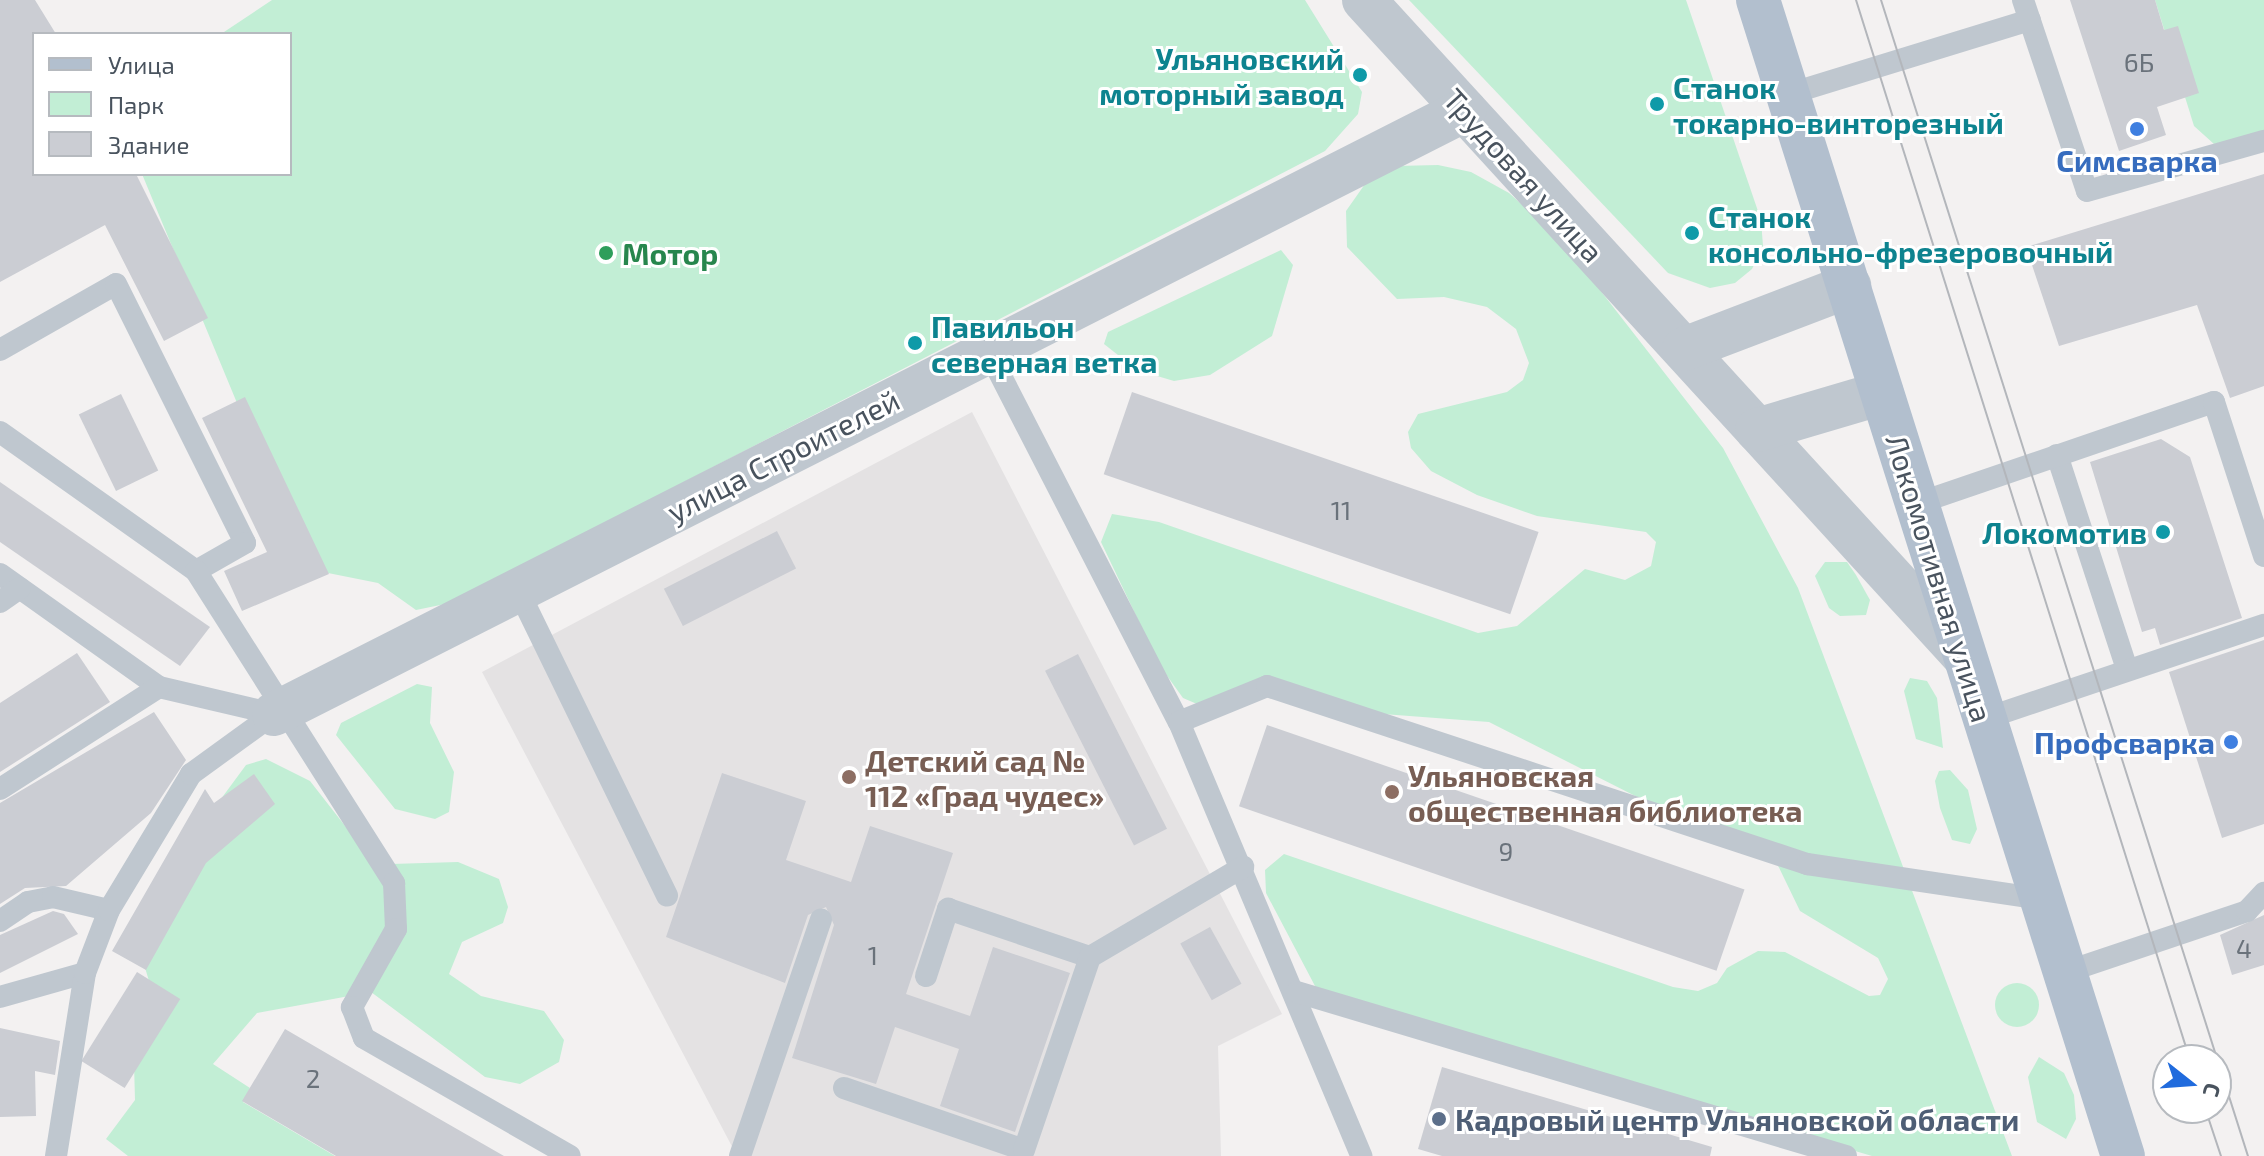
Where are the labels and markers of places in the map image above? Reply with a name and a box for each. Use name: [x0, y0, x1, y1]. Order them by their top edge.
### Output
place label: Ульяновский моторный завод: [1099, 40, 1344, 110]
marker: Ульяновский моторный завод: [1351, 66, 1369, 84]
place label: Станок токарно-винторезный: [1673, 69, 2004, 140]
marker: Станок токарно-винторезный: [1648, 95, 1666, 113]
marker: Симсварка: [2128, 120, 2146, 138]
place label: Симсварка: [2056, 142, 2218, 178]
place label: Станок консольно-фрезеровочный: [1708, 198, 2113, 268]
marker: Станок консольно-фрезеровочный: [1683, 224, 1701, 242]
place label: Мотор: [622, 235, 718, 271]
marker: Мотор: [597, 244, 615, 262]
place label: Павильон северная ветка: [931, 308, 1157, 378]
marker: Павильон северная ветка: [906, 334, 924, 352]
place label: Локомотив: [1982, 514, 2147, 550]
marker: Локомотив: [2154, 523, 2172, 541]
place label: Профсварка: [2034, 724, 2215, 760]
marker: Профсварка: [2222, 733, 2240, 751]
place label: Детский сад № 112 «Град чудес»: [865, 742, 1104, 812]
place label: Ульяновская общественная библиотека: [1408, 757, 1803, 828]
marker: Детский сад № 112 «Град чудес»: [840, 768, 858, 786]
marker: Ульяновская общественная библиотека: [1383, 783, 1401, 801]
place label: Кадровый центр Ульяновской области: [1455, 1101, 2019, 1137]
marker: Кадровый центр Ульяновской области: [1430, 1110, 1448, 1128]

